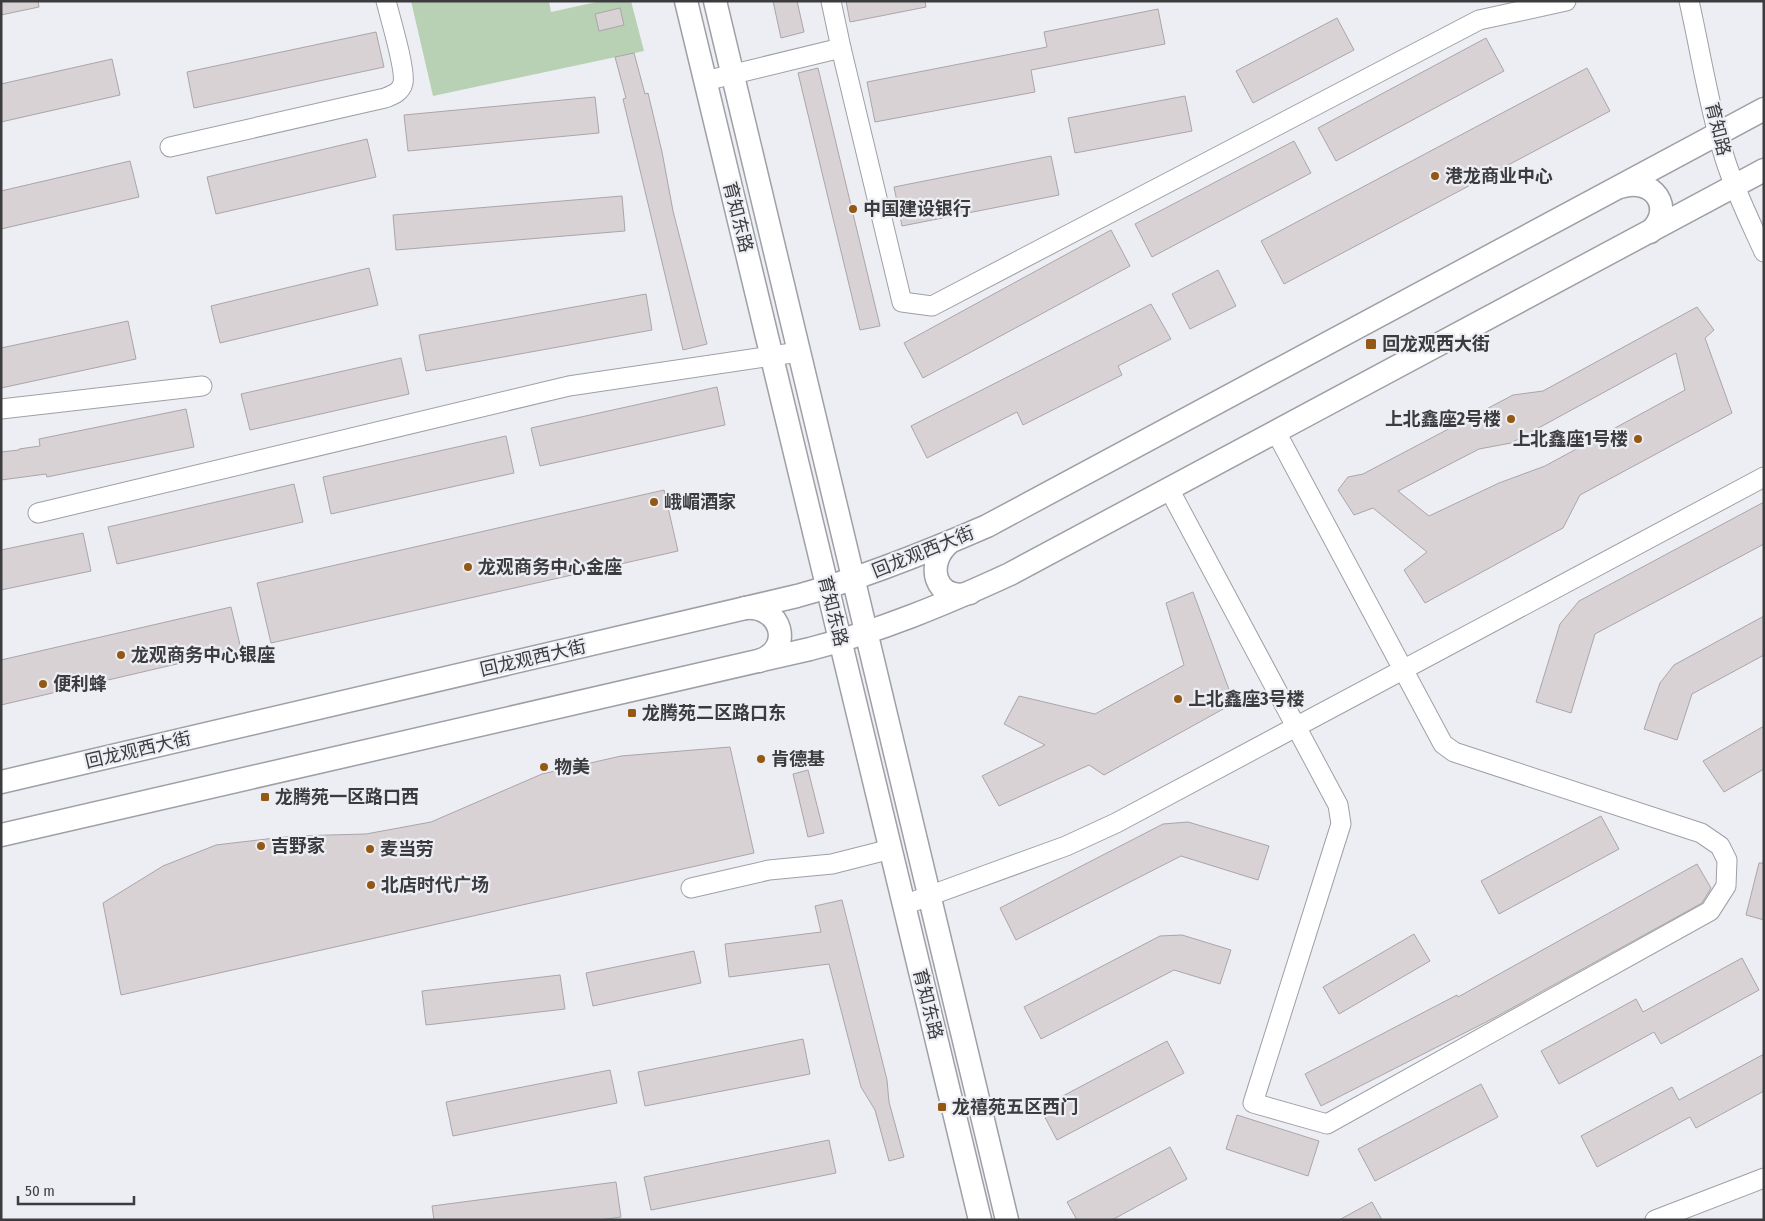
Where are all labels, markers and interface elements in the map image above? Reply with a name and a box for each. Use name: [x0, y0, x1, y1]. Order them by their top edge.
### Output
street label: 育知路: [1701, 100, 1735, 158]
place label: 港龙商业中心: [1445, 165, 1553, 187]
marker: 港龙商业中心: [1429, 170, 1441, 182]
street label: 育知东路: [719, 179, 757, 255]
place label: 中国建设银行: [863, 198, 971, 220]
marker: 中国建设银行: [847, 203, 859, 215]
place label: 回龙观西大街: [1382, 333, 1490, 355]
marker: 回龙观西大街: [1364, 337, 1378, 351]
place label: 上北鑫座2号楼: [1385, 408, 1501, 430]
marker: 上北鑫座2号楼: [1505, 413, 1517, 425]
place label: 上北鑫座1号楼: [1512, 428, 1628, 450]
marker: 上北鑫座1号楼: [1632, 433, 1644, 445]
place label: 峨嵋酒家: [664, 491, 736, 513]
marker: 峨嵋酒家: [648, 496, 660, 508]
street label: 回龙观西大街: [869, 522, 977, 582]
place label: 龙观商务中心金座: [478, 556, 622, 578]
marker: 龙观商务中心金座: [462, 561, 474, 573]
street label: 育知东路: [814, 573, 852, 649]
street label: 回龙观西大街: [478, 635, 588, 681]
place label: 龙观商务中心银座: [131, 644, 275, 666]
marker: 龙观商务中心银座: [115, 649, 127, 661]
place label: 便利蜂: [53, 673, 107, 695]
marker: 便利蜂: [37, 678, 49, 690]
place label: 上北鑫座3号楼: [1188, 688, 1305, 710]
marker: 上北鑫座3号楼: [1172, 693, 1184, 705]
place label: 龙腾苑二区路口东: [642, 702, 786, 724]
marker: 龙腾苑二区路口东: [626, 707, 638, 719]
street label: 回龙观西大街: [83, 727, 193, 773]
place label: 肯德基: [771, 748, 825, 770]
marker: 肯德基: [755, 753, 767, 765]
place label: 物美: [554, 756, 590, 778]
marker: 物美: [538, 761, 550, 773]
place label: 龙腾苑一区路口西: [275, 786, 419, 808]
marker: 龙腾苑一区路口西: [259, 791, 271, 803]
place label: 吉野家: [271, 835, 325, 857]
place label: 麦当劳: [380, 838, 434, 860]
marker: 吉野家: [255, 840, 267, 852]
marker: 麦当劳: [364, 843, 376, 855]
place label: 北店时代广场: [381, 874, 489, 896]
marker: 北店时代广场: [365, 879, 377, 891]
street label: 育知东路: [909, 966, 947, 1042]
place label: 龙禧苑五区西门: [952, 1096, 1078, 1118]
marker: 龙禧苑五区西门: [936, 1101, 948, 1113]
scale bar: [18, 1174, 134, 1206]
text: 50 m: [25, 1182, 55, 1200]

